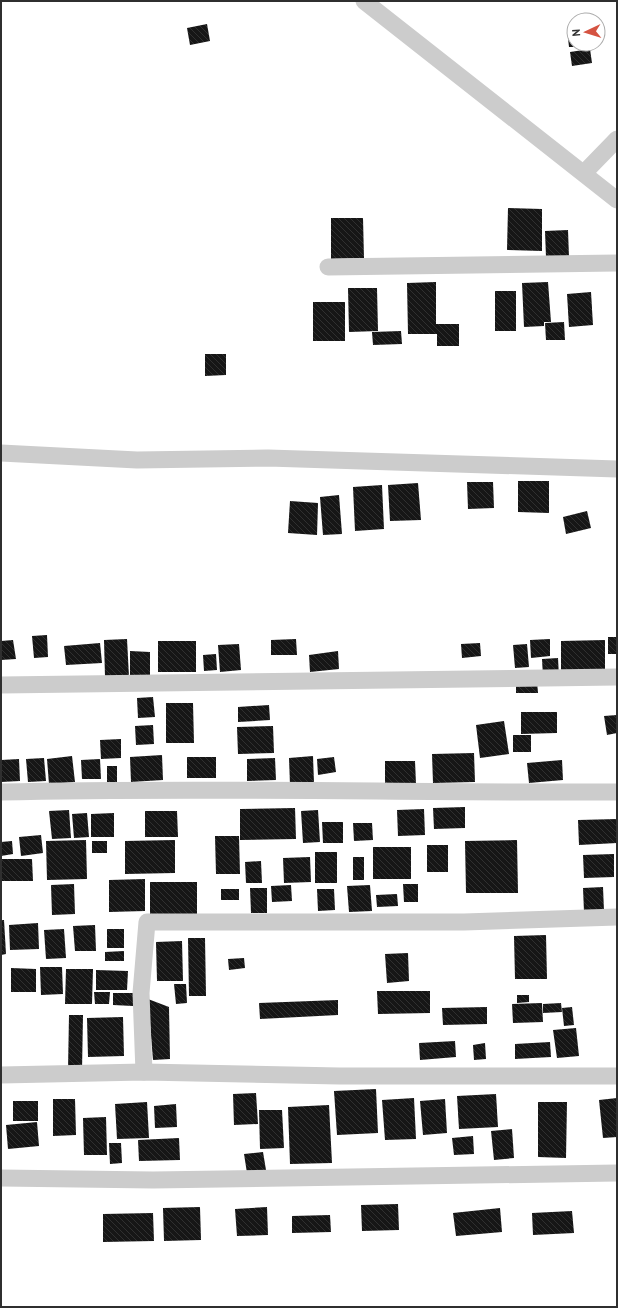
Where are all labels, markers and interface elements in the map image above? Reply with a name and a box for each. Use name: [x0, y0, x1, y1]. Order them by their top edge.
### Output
north arrow: [566, 12, 606, 52]
text: N: [569, 29, 583, 37]

